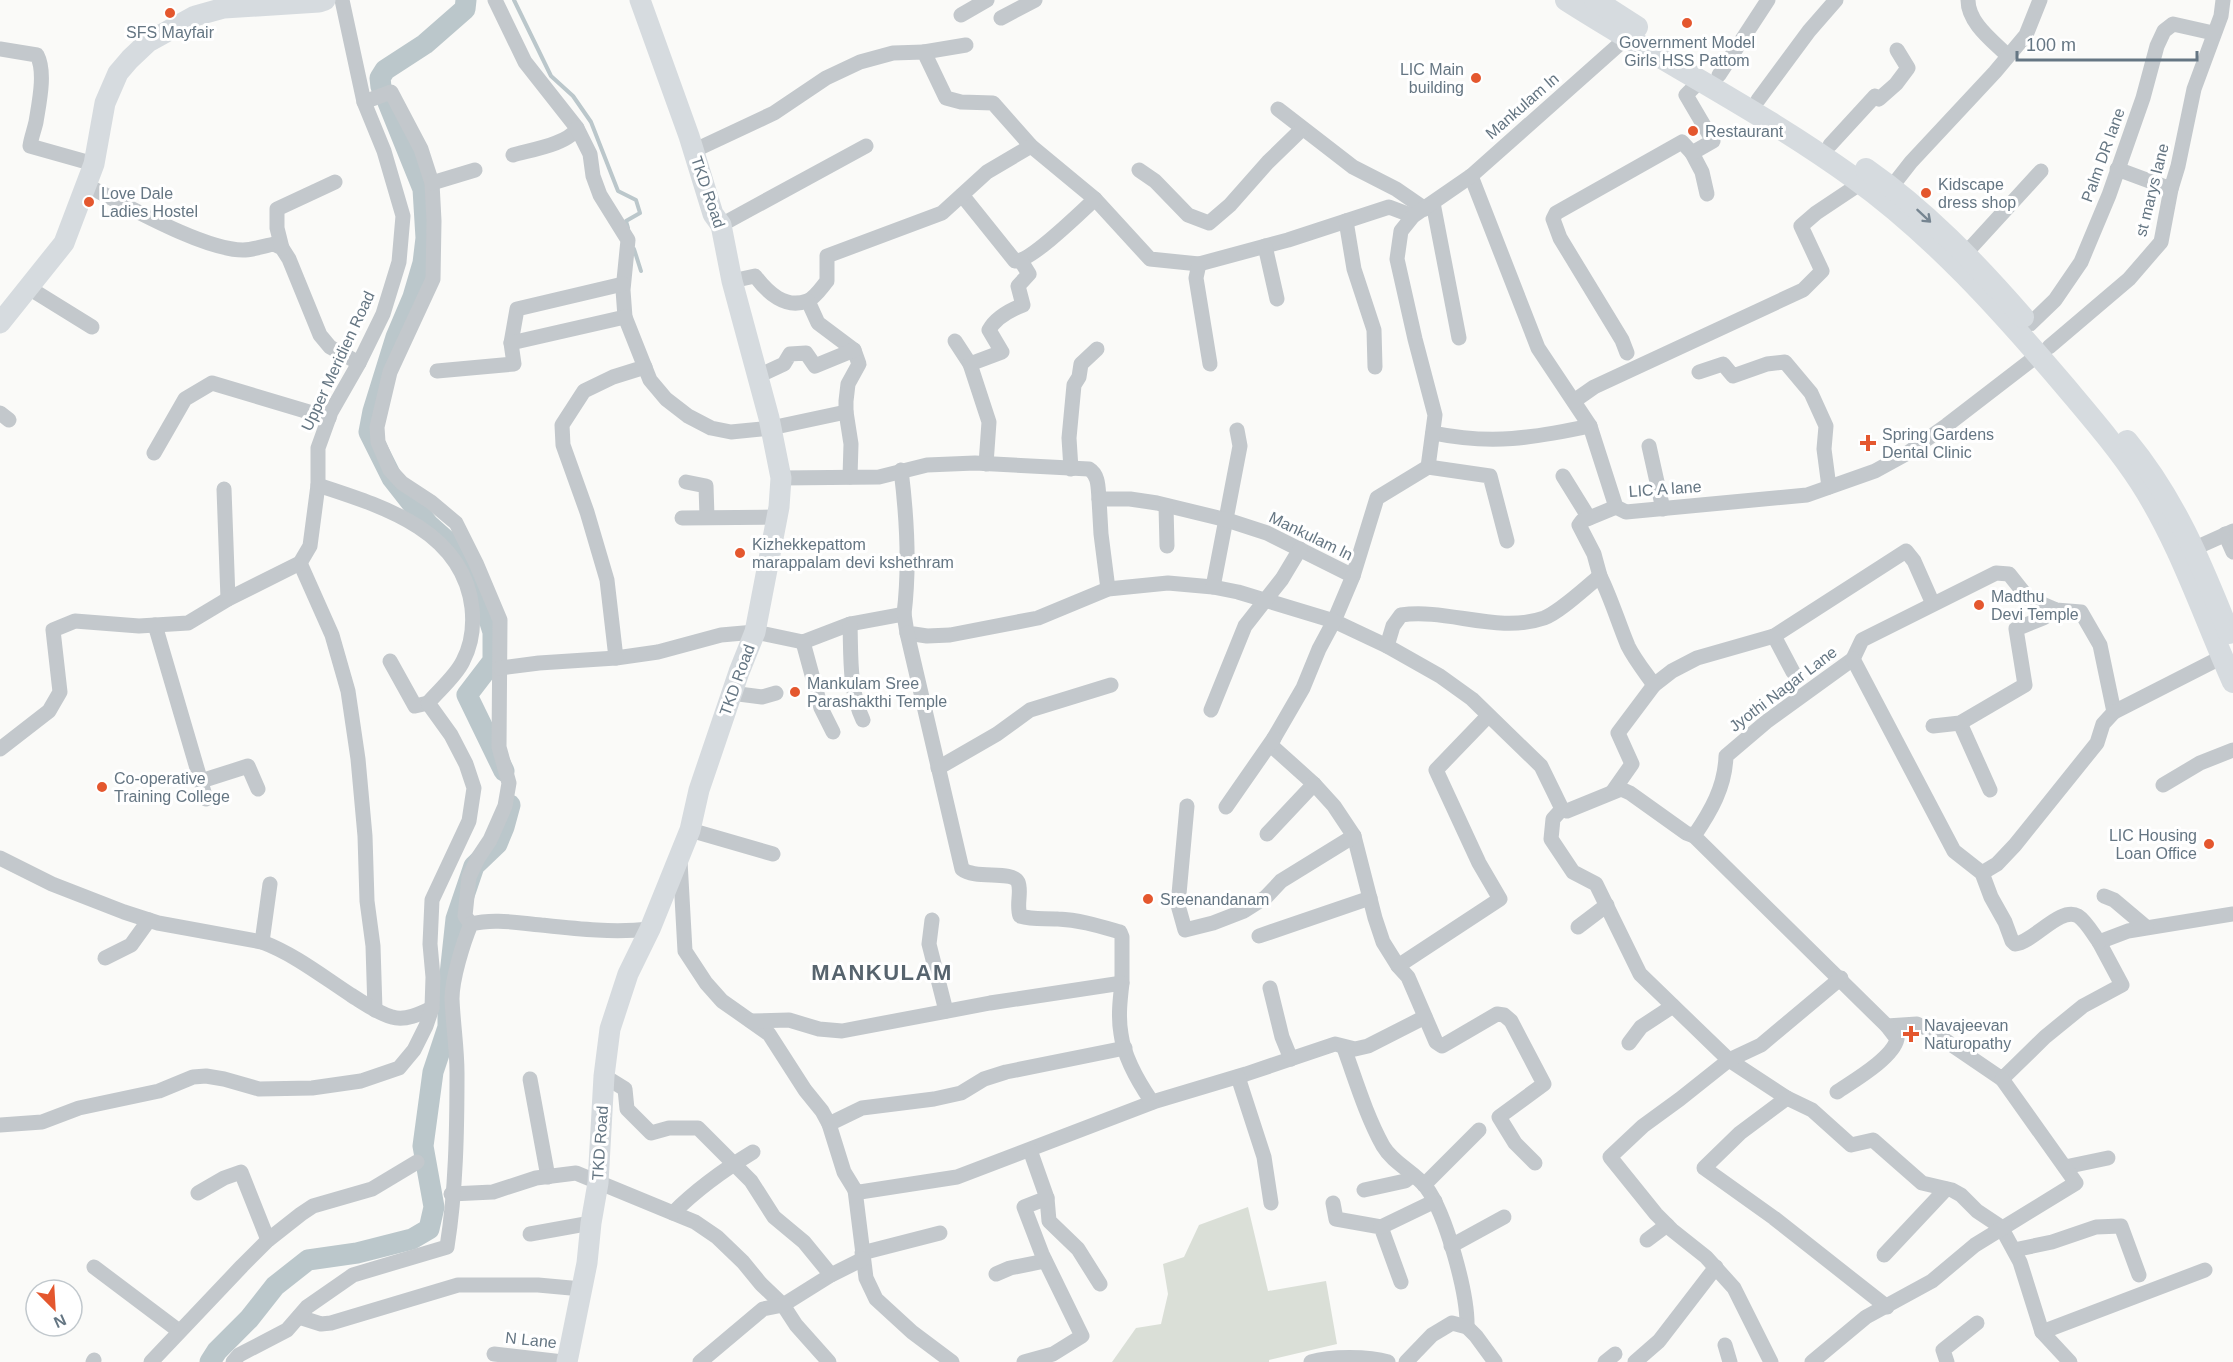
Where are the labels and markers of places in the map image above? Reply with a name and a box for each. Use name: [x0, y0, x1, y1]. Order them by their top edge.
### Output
marker: SFS Mayfair: [163, 6, 177, 20]
marker: Government Model Girls HSS Pattom: [1680, 16, 1694, 30]
place label: SFS Mayfair: [126, 24, 215, 41]
place label: Government Model Girls HSS Pattom: [1619, 34, 1755, 69]
place label: LIC Main building: [1400, 61, 1464, 96]
marker: LIC Main building: [1469, 71, 1483, 85]
place label: Restaurant: [1705, 123, 1784, 140]
marker: Restaurant: [1686, 124, 1700, 138]
place label: Kidscape dress shop: [1938, 176, 2016, 211]
place label: Love Dale Ladies Hostel: [101, 185, 198, 220]
marker: Kidscape dress shop: [1919, 186, 1933, 200]
marker: Love Dale Ladies Hostel: [82, 195, 96, 209]
place label: Spring Gardens Dental Clinic: [1882, 426, 1994, 461]
marker: Spring Gardens Dental Clinic: [1859, 434, 1877, 452]
place label: Kizhekkepattom marappalam devi kshethram: [752, 536, 954, 571]
marker: Kizhekkepattom marappalam devi kshethram: [733, 546, 747, 560]
place label: Madthu Devi Temple: [1991, 588, 2079, 623]
marker: Madthu Devi Temple: [1972, 598, 1986, 612]
place label: Mankulam Sree Parashakthi Temple: [807, 675, 947, 710]
marker: Mankulam Sree Parashakthi Temple: [788, 685, 802, 699]
place label: Co-operative Training College: [114, 770, 230, 805]
marker: Co-operative Training College: [95, 780, 109, 794]
place label: LIC Housing Loan Office: [2109, 827, 2197, 862]
marker: LIC Housing Loan Office: [2202, 837, 2216, 851]
place label: Sreenandanam: [1160, 891, 1269, 908]
marker: Sreenandanam: [1141, 892, 1155, 906]
place label: Navajeevan Naturopathy: [1924, 1017, 2011, 1052]
marker: Navajeevan Naturopathy: [1902, 1025, 1920, 1043]

